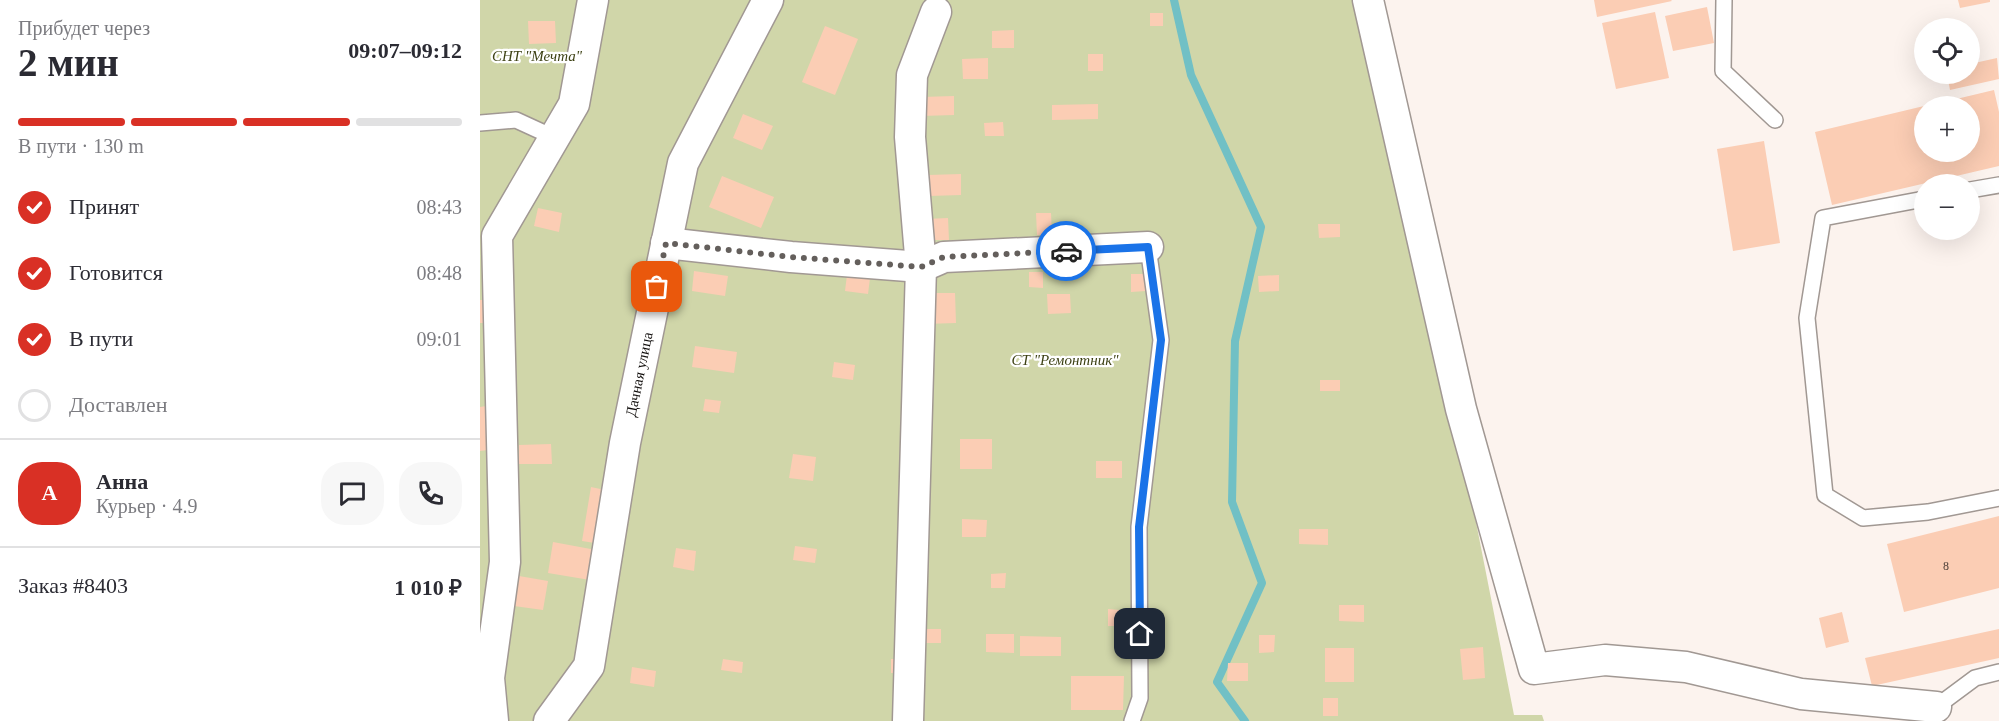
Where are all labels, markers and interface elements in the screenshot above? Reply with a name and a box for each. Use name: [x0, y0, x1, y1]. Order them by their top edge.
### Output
text: Прибудет через: [18, 17, 150, 39]
map controls: [1914, 18, 1980, 240]
button: locate: [1914, 18, 1980, 84]
text: 09:07–09:12: [348, 38, 462, 63]
text: 2 мин: [18, 41, 119, 84]
park label: СНТ "Мечта": [492, 48, 583, 64]
button: +: [1914, 96, 1980, 162]
text: В пути · 130 m: [18, 135, 144, 157]
button: −: [1914, 174, 1980, 240]
icon: check: [18, 191, 51, 224]
text: Принят: [69, 194, 139, 219]
text: 08:43: [416, 196, 462, 218]
courier: [1036, 221, 1096, 281]
icon: car: [1050, 235, 1083, 268]
icon: check: [18, 257, 51, 290]
text: Готовится: [69, 260, 163, 285]
pin: [631, 261, 682, 312]
text: 08:48: [416, 262, 462, 284]
icon: bag: [640, 270, 673, 303]
icon: check: [18, 323, 51, 356]
text: В пути: [69, 326, 133, 351]
text: 09:01: [416, 328, 462, 350]
street label: Дачная улица: [623, 330, 656, 418]
park label: СТ "Ремонтник": [1012, 352, 1119, 368]
text: Доставлен: [69, 392, 168, 417]
button: chat: [321, 462, 384, 525]
button: phone: [399, 462, 462, 525]
text: Анна: [96, 469, 148, 494]
text: А: [42, 480, 57, 505]
text: Курьер · 4.9: [96, 495, 198, 517]
house number: 8: [1943, 559, 1949, 573]
text: Заказ #8403: [18, 573, 128, 598]
text: 1 010 ₽: [394, 575, 462, 600]
pin: [1114, 608, 1165, 659]
icon: home: [1123, 617, 1156, 650]

